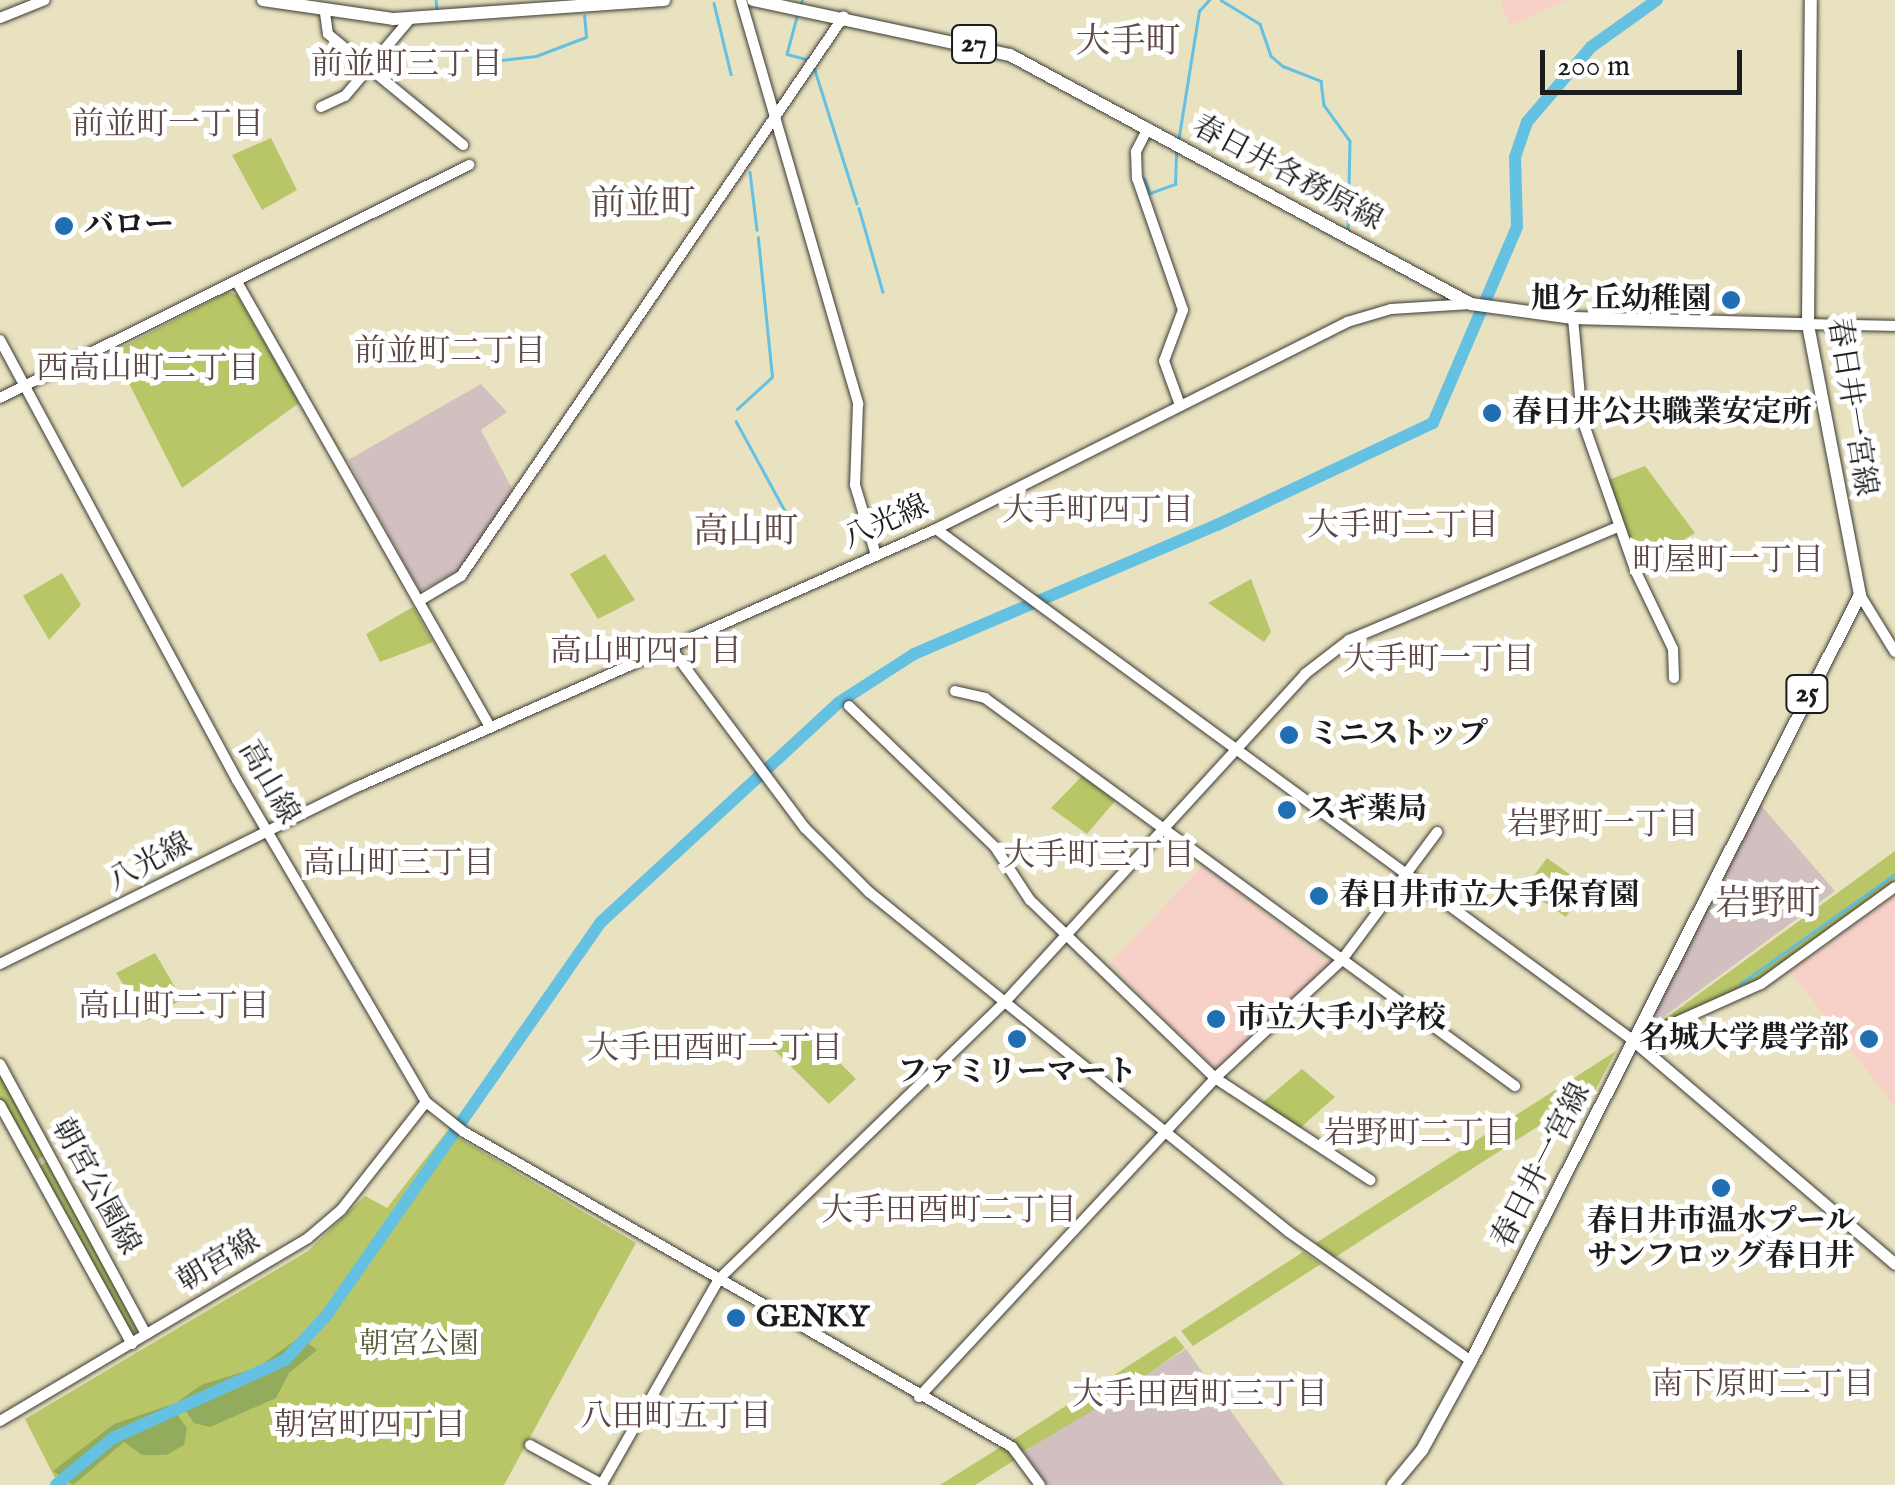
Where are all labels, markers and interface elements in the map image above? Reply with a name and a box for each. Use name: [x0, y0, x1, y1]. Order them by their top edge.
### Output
road number: 27: [949, 21, 999, 67]
district label: 大手町: [1076, 22, 1180, 64]
scale bar: [1545, 30, 1748, 92]
district label: 前並町三丁目: [311, 47, 503, 85]
text: 200 m: [1557, 48, 1630, 86]
district label: 前並町一丁目: [72, 107, 264, 145]
street label: 春日井各務原線: [1186, 109, 1388, 239]
district label: 前並町: [591, 184, 695, 226]
place label: バロー: [84, 208, 174, 244]
marker: バロー: [53, 215, 75, 237]
place label: 旭ケ丘幼稚園: [1531, 282, 1711, 318]
marker: 旭ケ丘幼稚園: [1720, 289, 1742, 311]
street label: 春日井一宮線: [1819, 315, 1883, 499]
district label: 前並町二丁目: [354, 334, 546, 372]
district label: 西高山町二丁目: [36, 351, 260, 389]
place label: 春日井公共職業安定所: [1512, 395, 1812, 431]
marker: 春日井公共職業安定所: [1481, 402, 1503, 424]
street label: 八光線: [838, 488, 934, 558]
district label: 大手町四丁目: [1002, 493, 1194, 531]
district label: 大手町二丁目: [1307, 508, 1499, 546]
district label: 高山町: [694, 512, 798, 554]
district label: 町屋町一丁目: [1632, 543, 1824, 581]
district label: 高山町四丁目: [550, 634, 742, 672]
district label: 大手町一丁目: [1343, 642, 1535, 680]
road number: 25: [1784, 671, 1830, 717]
place label: ミニストップ: [1309, 717, 1489, 753]
marker: ミニストップ: [1278, 724, 1300, 746]
street label: 高山線: [230, 735, 306, 831]
place label: スギ薬局: [1307, 792, 1427, 828]
marker: スギ薬局: [1276, 799, 1298, 821]
district label: 岩野町一丁目: [1507, 807, 1699, 845]
street label: 八光線: [102, 826, 198, 900]
district label: 大手町三丁目: [1003, 838, 1195, 876]
district label: 高山町三丁目: [303, 846, 495, 884]
place label: 春日井市立大手保育園: [1339, 878, 1639, 914]
district label: 岩野町: [1716, 884, 1820, 926]
marker: 春日井市立大手保育園: [1308, 885, 1330, 907]
district label: 高山町二丁目: [78, 989, 270, 1027]
place label: 市立大手小学校: [1236, 1001, 1446, 1037]
marker: 市立大手小学校: [1205, 1008, 1227, 1030]
place label: 名城大学農学部: [1639, 1021, 1849, 1057]
marker: ファミリーマート: [1006, 1028, 1028, 1050]
marker: 名城大学農学部: [1858, 1028, 1880, 1050]
district label: 大手田酉町一丁目: [587, 1031, 843, 1069]
place label: ファミリーマート: [897, 1055, 1137, 1091]
street label: 春日井一宮線: [1485, 1078, 1599, 1254]
street label: 朝宮公園線: [43, 1113, 147, 1261]
district label: 岩野町二丁目: [1324, 1116, 1516, 1154]
marker: 春日井市温水プール サンフロッグ春日井: [1710, 1177, 1732, 1199]
district label: 大手田酉町二丁目: [821, 1193, 1077, 1231]
place label: 春日井市温水プール サンフロッグ春日井: [1586, 1204, 1856, 1274]
street label: 朝宮線: [171, 1223, 267, 1301]
place label: GENKY: [756, 1300, 869, 1336]
marker: GENKY: [725, 1307, 747, 1329]
park label: 朝宮公園: [359, 1327, 479, 1363]
district label: 南下原町二丁目: [1651, 1367, 1875, 1405]
district label: 大手田酉町三丁目: [1072, 1377, 1328, 1415]
district label: 八田町五丁目: [580, 1399, 772, 1437]
district label: 朝宮町四丁目: [274, 1408, 466, 1446]

